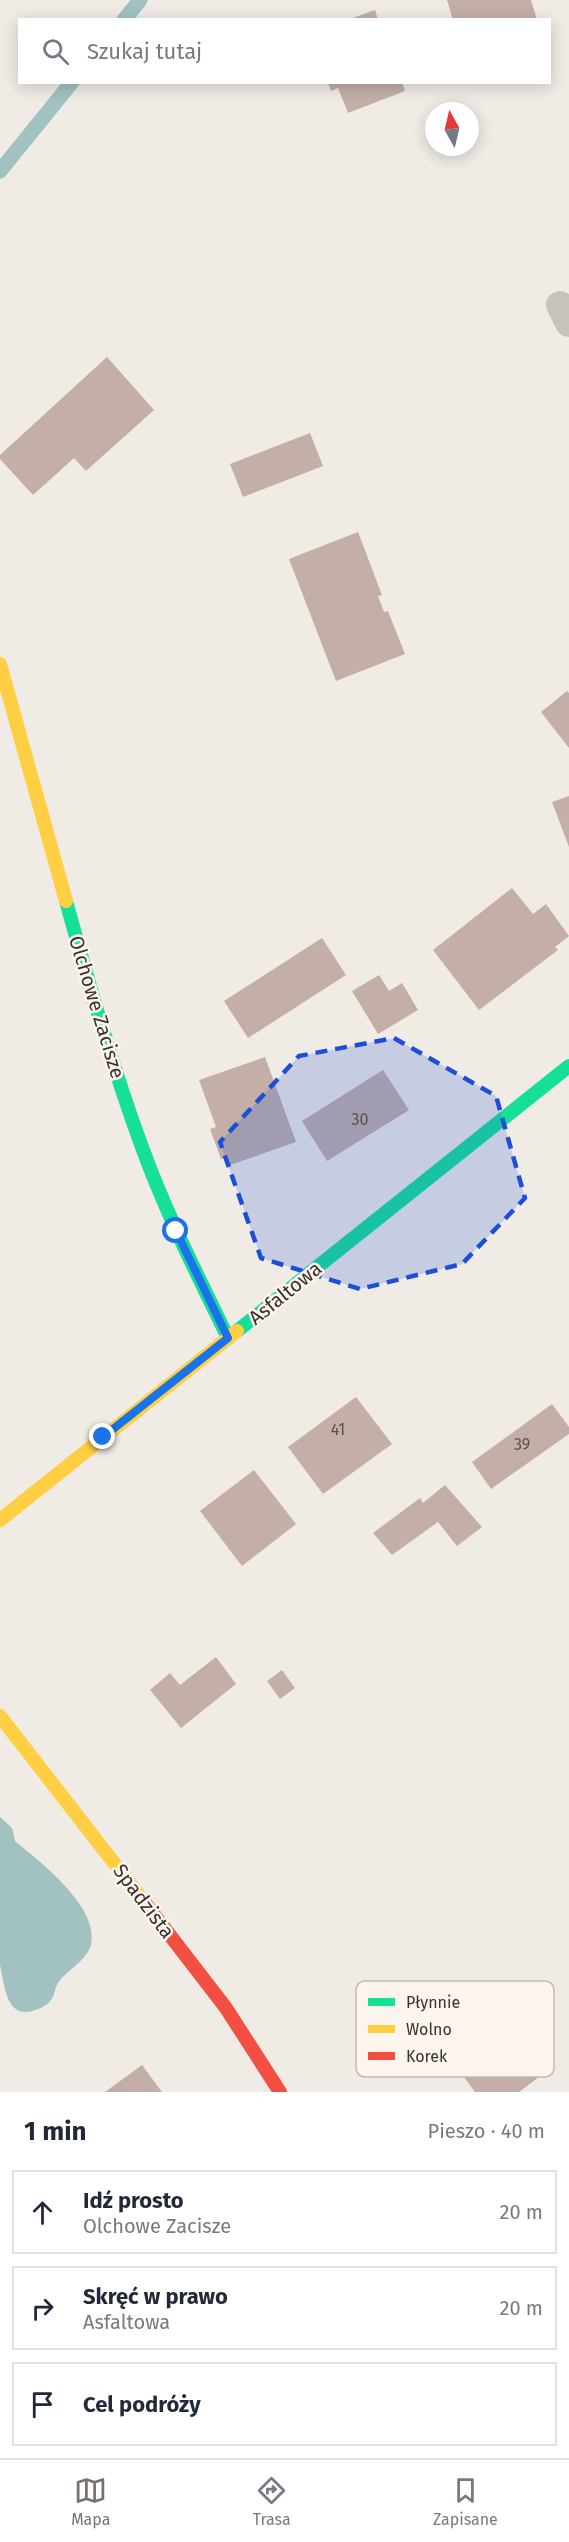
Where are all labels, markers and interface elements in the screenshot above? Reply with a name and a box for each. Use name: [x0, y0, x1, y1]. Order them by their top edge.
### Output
search box: [18, 18, 551, 84]
icon: search: [39, 35, 72, 68]
text: Szukaj tutaj: [87, 38, 202, 65]
north arrow: [425, 102, 479, 156]
street label: Olchowe Zacisze: [64, 933, 130, 1081]
house number: 30: [352, 1110, 369, 1129]
route start: [162, 1217, 188, 1243]
street label: Asfaltowa: [244, 1256, 326, 1330]
house number: 41: [331, 1420, 345, 1439]
route end: [89, 1423, 115, 1449]
house number: 39: [514, 1435, 530, 1454]
street label: Spadzista: [108, 1859, 180, 1943]
legend: [356, 1981, 554, 2077]
text: Płynnie: [406, 1993, 460, 2012]
text: Wolno: [406, 2020, 452, 2039]
text: Korek: [406, 2047, 448, 2066]
text: 1 min: [24, 2116, 87, 2147]
text: Pieszo · 40 m: [428, 2119, 545, 2143]
text: Idź prosto: [83, 2187, 184, 2214]
icon: ahead: [26, 2196, 59, 2229]
text: 20 m: [500, 2200, 543, 2224]
text: Olchowe Zacisze: [83, 2214, 231, 2238]
text: Skręć w prawo: [83, 2283, 228, 2310]
icon: right: [26, 2292, 59, 2325]
text: 20 m: [500, 2296, 543, 2320]
text: Asfaltowa: [83, 2310, 170, 2334]
icon: arrive: [26, 2388, 59, 2421]
text: Cel podróży: [83, 2391, 201, 2418]
tab: Mapa: [71, 2474, 110, 2529]
tab: Trasa: [253, 2474, 291, 2529]
tab: Zapisane: [433, 2474, 498, 2529]

